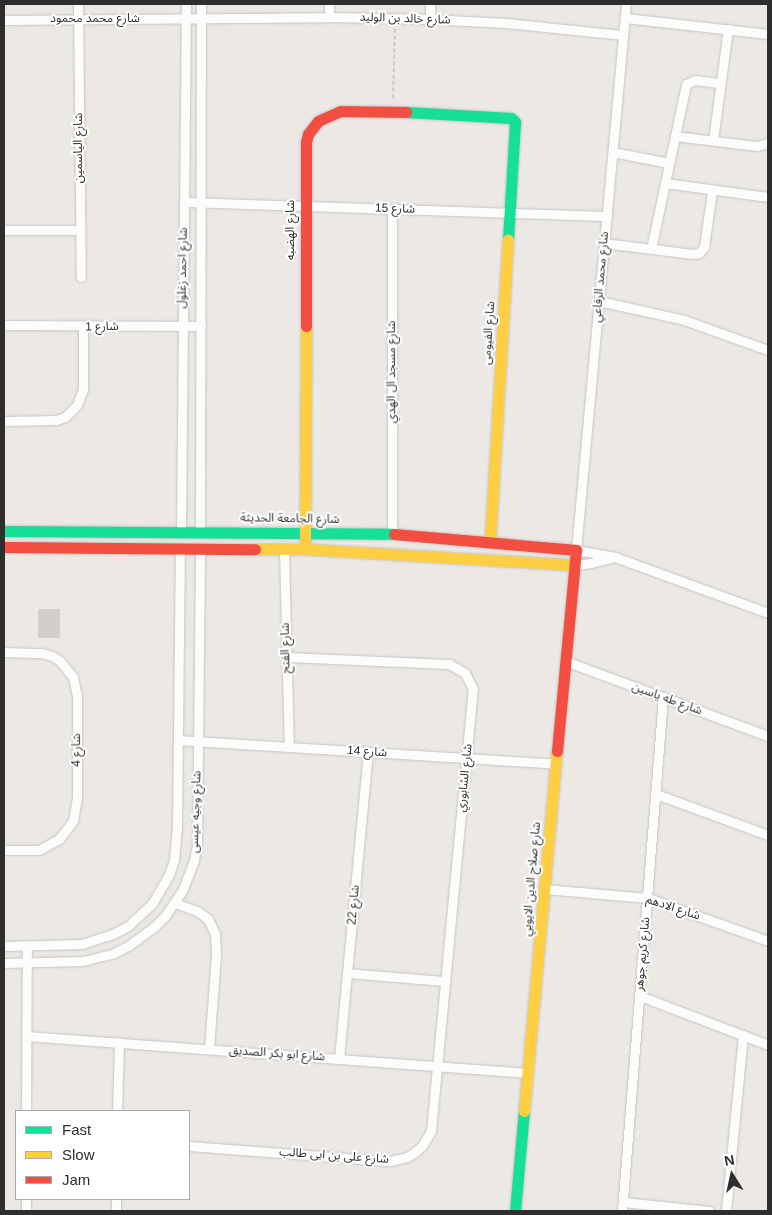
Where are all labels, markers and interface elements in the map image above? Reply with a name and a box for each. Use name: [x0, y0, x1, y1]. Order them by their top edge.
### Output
street label: شارع خالد بن الوليد: [359, 10, 451, 28]
street label: شارع محمد محمود: [50, 12, 140, 26]
street label: شارع الياسمين: [72, 113, 86, 183]
street label: شارع الهضبه: [284, 200, 298, 260]
street label: شارع 15: [375, 201, 415, 217]
street label: شارع احمد زغلول: [175, 227, 191, 309]
street label: شارع محمد الرفاعي: [590, 231, 612, 323]
street label: شارع الفيومى: [480, 301, 498, 365]
street label: شارع 1: [85, 320, 119, 334]
street label: شارع مسجد ال الهدي: [385, 321, 399, 423]
street label: شارع الجامعة الحديثة: [240, 511, 340, 527]
street label: شارع الفتح: [278, 622, 294, 674]
street label: شارع طه ياسين: [630, 680, 704, 718]
street label: شارع 4: [70, 733, 84, 767]
street label: شارع 14: [347, 743, 387, 761]
street label: شارع الشابوري: [454, 743, 476, 813]
street label: شارع وجيه عيسى: [187, 771, 205, 853]
street label: شارع صلاح الدين الايوبي: [520, 821, 544, 937]
street label: شارع 22: [345, 884, 363, 926]
street label: شارع الادهم: [644, 893, 702, 923]
street label: شارع كريم جوهر: [633, 916, 653, 992]
street label: شارع ابو بكر الصديق: [228, 1043, 326, 1065]
legend: [15, 1110, 190, 1200]
text: Fast: [62, 1121, 91, 1138]
street label: شارع على بن ابى طالب: [279, 1145, 389, 1167]
text: Slow: [62, 1146, 95, 1163]
north arrow: [707, 1150, 757, 1200]
text: N: [723, 1151, 736, 1169]
text: Jam: [62, 1171, 90, 1188]

